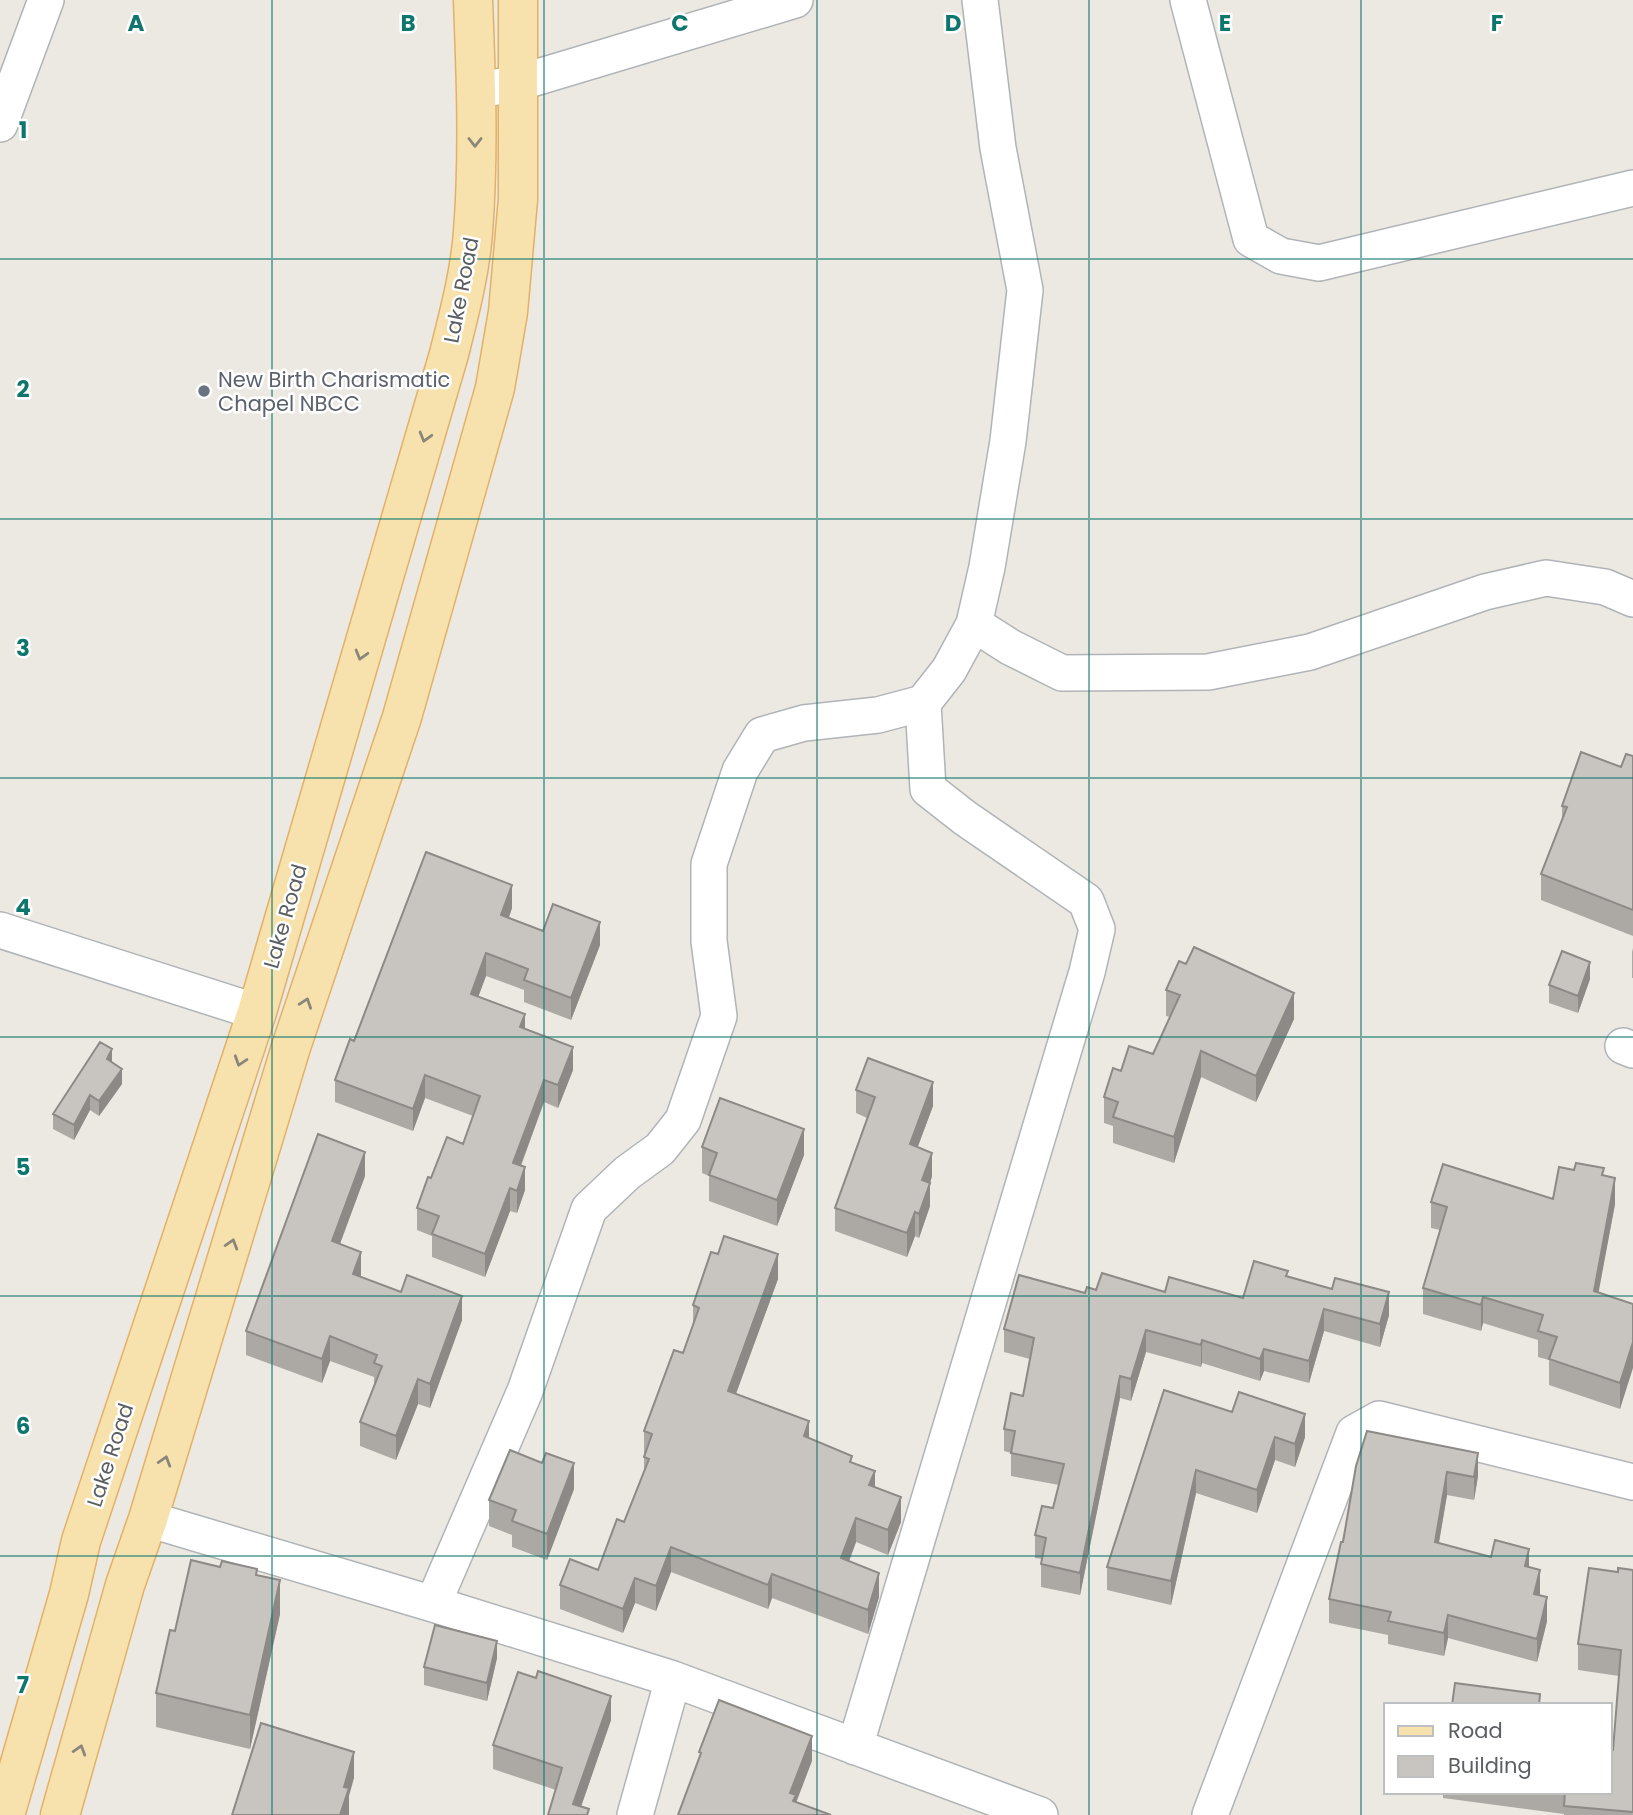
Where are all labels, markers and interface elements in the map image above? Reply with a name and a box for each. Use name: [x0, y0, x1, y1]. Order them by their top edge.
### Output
text: A: [128, 7, 145, 39]
text: B: [400, 7, 416, 39]
text: C: [671, 7, 689, 39]
text: D: [945, 7, 961, 39]
text: E: [1219, 7, 1231, 39]
text: F: [1491, 7, 1503, 39]
text: 1: [19, 114, 27, 146]
one-way arrow: [467, 137, 483, 147]
street label: Lake Road: [437, 235, 485, 345]
place label: New Birth Charismatic Chapel NBCC: [218, 365, 450, 418]
text: 2: [16, 373, 30, 405]
marker: New Birth Charismatic Chapel NBCC: [196, 383, 212, 399]
one-way arrow: [418, 430, 433, 442]
text: 3: [16, 632, 30, 664]
one-way arrow: [355, 649, 370, 661]
street label: Lake Road: [256, 860, 314, 972]
text: 4: [15, 891, 31, 923]
one-way arrow: [298, 997, 312, 1009]
one-way arrow: [234, 1055, 249, 1067]
text: 5: [16, 1151, 30, 1183]
one-way arrow: [223, 1238, 238, 1250]
street label: Lake Road: [80, 1399, 140, 1511]
text: 6: [16, 1410, 30, 1442]
one-way arrow: [157, 1455, 172, 1467]
text: 7: [17, 1669, 29, 1701]
legend: [1384, 1703, 1612, 1794]
text: Road: [1448, 1716, 1503, 1745]
one-way arrow: [71, 1744, 86, 1756]
text: Building: [1448, 1751, 1532, 1780]

